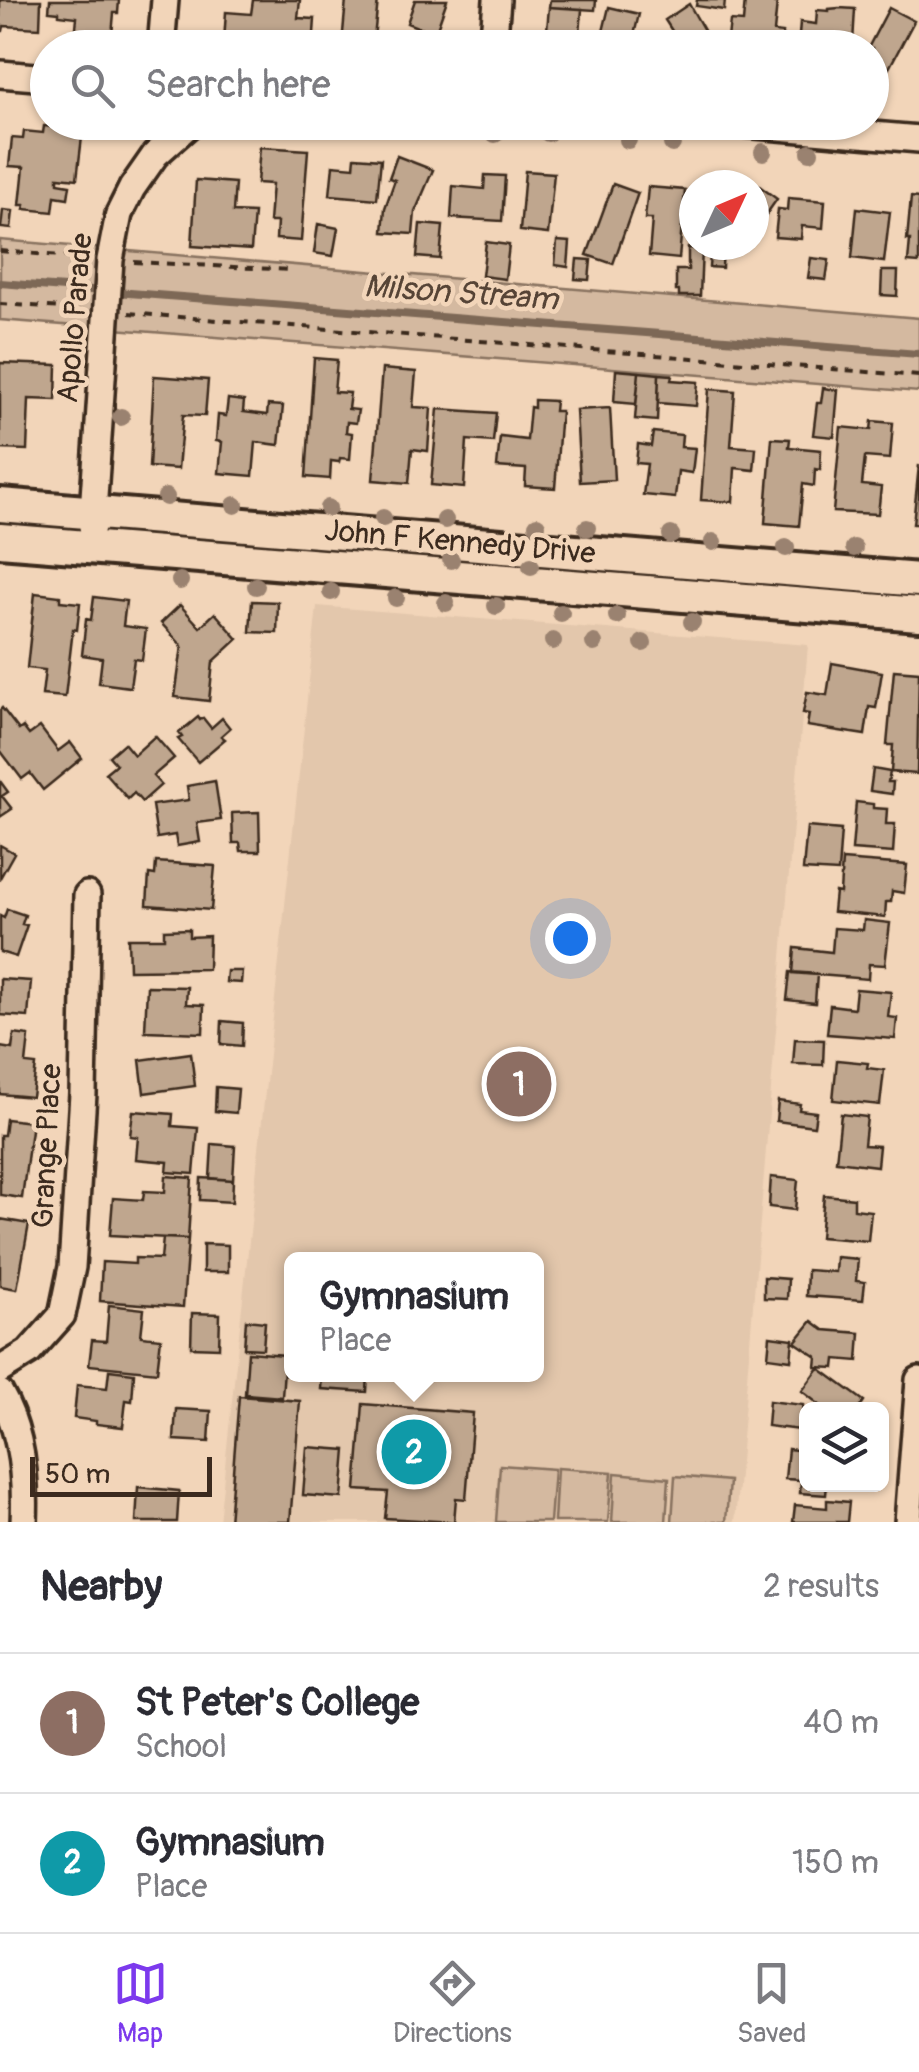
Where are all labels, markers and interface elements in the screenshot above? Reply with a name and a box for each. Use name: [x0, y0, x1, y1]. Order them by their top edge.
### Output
search box: [30, 30, 889, 140]
icon: search: [65, 58, 120, 113]
text: Search here: [145, 61, 331, 109]
north arrow: [679, 170, 769, 260]
street label: Apollo Parade: [49, 231, 101, 404]
water label: Milson Stream: [363, 266, 561, 320]
street label: John F Kennedy Drive: [323, 512, 597, 572]
your location: [545, 913, 596, 964]
pin: 1: [486, 1046, 552, 1122]
street label: Grange Place: [24, 1063, 70, 1229]
popup: [284, 1252, 544, 1382]
text: Gymnasium: [319, 1273, 509, 1321]
text: Place: [319, 1321, 391, 1361]
map controls: [799, 1402, 889, 1492]
button: layers: [799, 1402, 889, 1492]
pin: 2: [382, 1414, 446, 1490]
scale bar: [30, 1452, 212, 1496]
text: 50 m: [45, 1457, 110, 1492]
text: Nearby: [40, 1561, 162, 1613]
text: 2 results: [763, 1567, 879, 1607]
text: St Peter's College: [135, 1679, 419, 1727]
text: 1: [66, 1703, 79, 1743]
text: 40 m: [803, 1703, 879, 1743]
text: School: [135, 1727, 227, 1767]
text: Gymnasium: [135, 1819, 325, 1867]
text: 2: [64, 1843, 81, 1883]
text: 150 m: [792, 1843, 879, 1883]
text: Place: [135, 1867, 207, 1907]
tab: Map: [113, 1956, 168, 2051]
tab: Directions: [393, 1956, 512, 2051]
tab: Saved: [737, 1956, 806, 2051]

